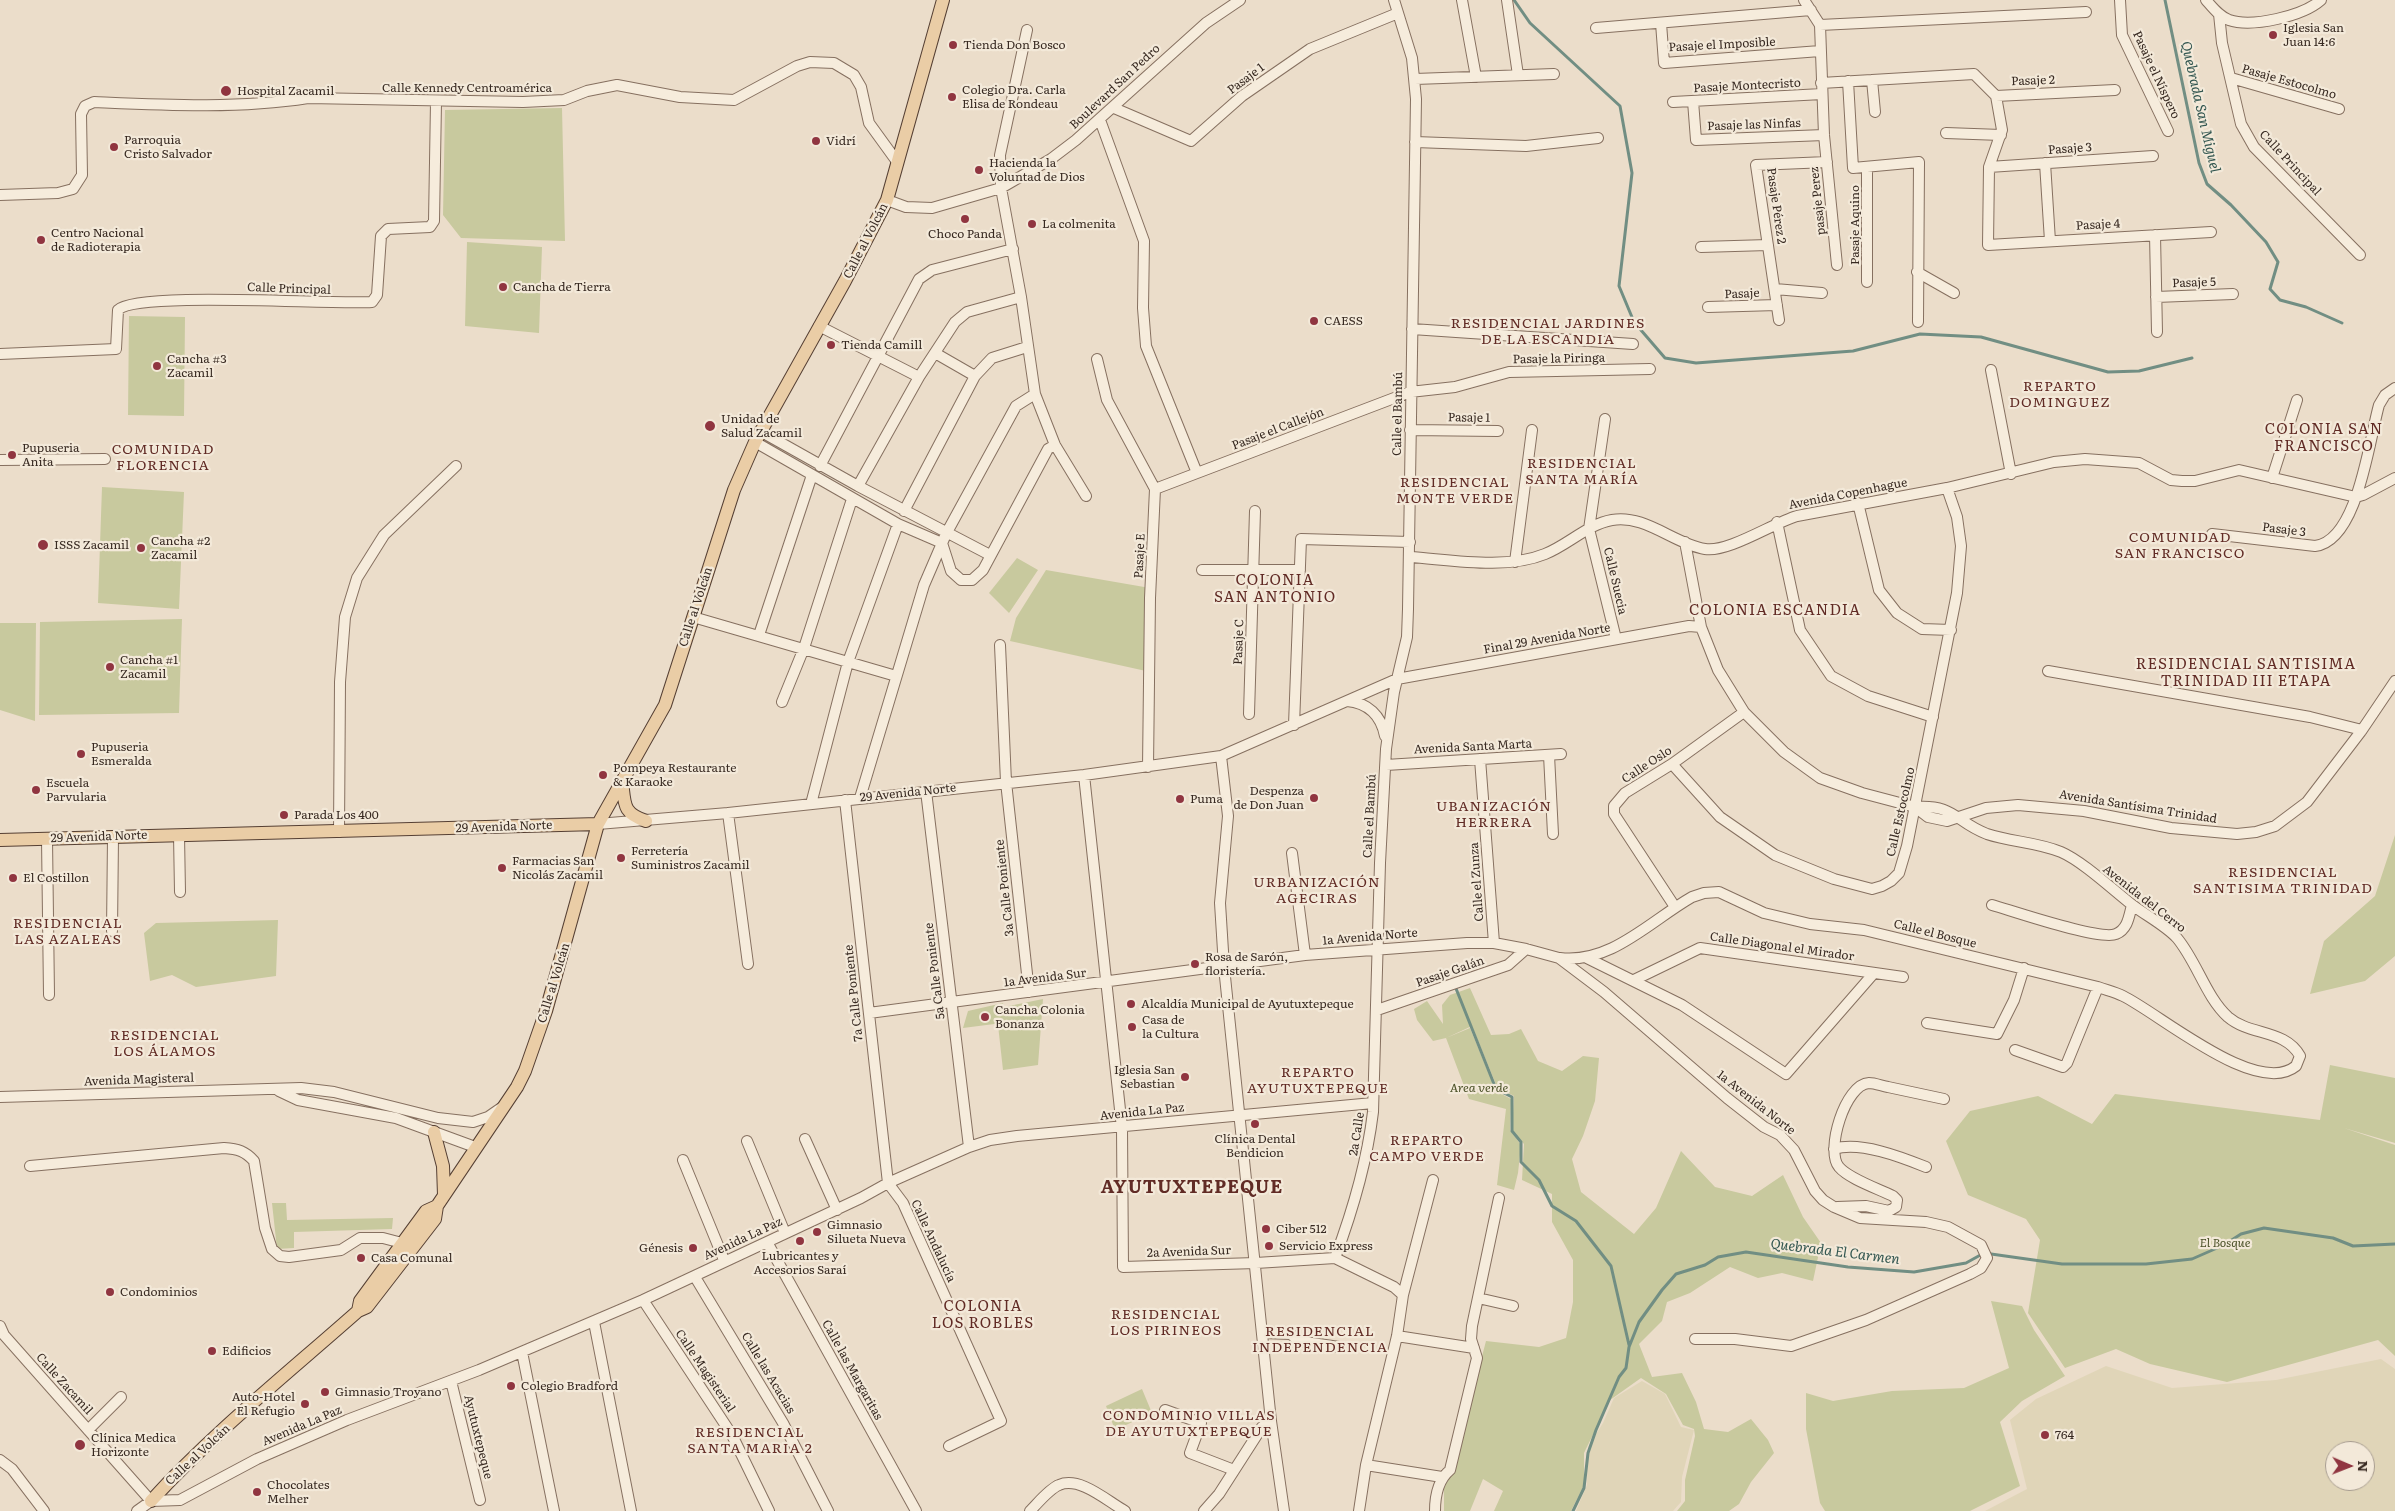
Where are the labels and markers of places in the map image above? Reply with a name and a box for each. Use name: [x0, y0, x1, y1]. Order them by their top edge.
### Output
place label: Iglesia San Juan 14:6: [2283, 21, 2344, 49]
marker: Iglesia San Juan 14:6: [2267, 29, 2279, 41]
place label: Tienda Don Bosco: [963, 38, 1066, 52]
marker: Tienda Don Bosco: [947, 39, 959, 51]
place label: Colegio Dra. Carla Elisa de Rondeau: [962, 83, 1066, 111]
marker: Hospital Zacamil: [219, 84, 233, 98]
place label: Hospital Zacamil: [237, 84, 334, 98]
marker: Colegio Dra. Carla Elisa de Rondeau: [946, 91, 958, 103]
place label: Parroquia Cristo Salvador: [124, 133, 212, 161]
place label: Vidrí: [826, 134, 856, 148]
marker: Vidrí: [810, 135, 822, 147]
marker: Parroquia Cristo Salvador: [108, 141, 120, 153]
place label: Hacienda la Voluntad de Dios: [989, 156, 1085, 184]
marker: Hacienda la Voluntad de Dios: [973, 164, 985, 176]
marker: Choco Panda: [959, 213, 971, 225]
place label: La colmenita: [1042, 217, 1116, 231]
marker: La colmenita: [1026, 218, 1038, 230]
place label: Centro Nacional de Radioterapia: [51, 226, 144, 254]
place label: Choco Panda: [928, 227, 1002, 241]
marker: Centro Nacional de Radioterapia: [35, 234, 47, 246]
place label: Cancha de Tierra: [513, 280, 611, 294]
marker: Cancha de Tierra: [497, 281, 509, 293]
place label: CAESS: [1324, 314, 1363, 328]
marker: CAESS: [1308, 315, 1320, 327]
place label: Tienda Camill: [841, 338, 922, 352]
marker: Tienda Camill: [825, 339, 837, 351]
place label: Cancha #3 Zacamil: [167, 352, 227, 380]
marker: Cancha #3 Zacamil: [151, 360, 163, 372]
place label: Unidad de Salud Zacamil: [721, 412, 802, 440]
marker: Unidad de Salud Zacamil: [703, 419, 717, 433]
place label: Pupuseria Anita: [22, 441, 79, 469]
marker: Pupuseria Anita: [6, 449, 18, 461]
place label: Cancha #2 Zacamil: [151, 534, 210, 562]
marker: ISSS Zacamil: [36, 538, 50, 552]
place label: ISSS Zacamil: [54, 538, 129, 552]
marker: Cancha #2 Zacamil: [135, 542, 147, 554]
place label: Cancha #1 Zacamil: [120, 653, 178, 681]
marker: Cancha #1 Zacamil: [104, 661, 116, 673]
place label: Pupuseria Esmeralda: [91, 740, 152, 768]
marker: Pupuseria Esmeralda: [75, 748, 87, 760]
place label: Pompeya Restaurante & Karaoke: [613, 761, 737, 789]
marker: Pompeya Restaurante & Karaoke: [597, 769, 609, 781]
place label: Escuela Parvularia: [46, 776, 106, 804]
marker: Escuela Parvularia: [30, 784, 42, 796]
place label: Despenza de Don Juan: [1233, 784, 1304, 812]
place label: Puma: [1190, 792, 1223, 806]
marker: Despenza de Don Juan: [1308, 792, 1320, 804]
marker: Puma: [1174, 793, 1186, 805]
place label: Parada Los 400: [294, 808, 379, 822]
marker: Parada Los 400: [278, 809, 290, 821]
place label: Ferretería Suministros Zacamil: [631, 844, 750, 872]
marker: Ferretería Suministros Zacamil: [615, 852, 627, 864]
place label: Farmacias San Nicolás Zacamil: [512, 854, 603, 882]
marker: Farmacias San Nicolás Zacamil: [496, 862, 508, 874]
place label: El Costillon: [23, 871, 89, 885]
marker: El Costillon: [7, 872, 19, 884]
place label: Rosa de Sarón, floristería.: [1205, 950, 1288, 978]
marker: Rosa de Sarón, floristería.: [1189, 958, 1201, 970]
place label: Alcaldía Municipal de Ayutuxtepeque: [1141, 997, 1354, 1011]
marker: Alcaldía Municipal de Ayutuxtepeque: [1125, 998, 1137, 1010]
place label: Cancha Colonia Bonanza: [995, 1003, 1085, 1031]
marker: Cancha Colonia Bonanza: [979, 1011, 991, 1023]
place label: Casa de la Cultura: [1142, 1013, 1199, 1041]
marker: Casa de la Cultura: [1126, 1021, 1138, 1033]
place label: Iglesia San Sebastian: [1114, 1063, 1175, 1091]
marker: Iglesia San Sebastian: [1179, 1071, 1191, 1083]
marker: Clínica Dental Bendicion: [1249, 1118, 1261, 1130]
place label: Clínica Dental Bendicion: [1214, 1132, 1296, 1160]
place label: Gimnasio Silueta Nueva: [827, 1218, 906, 1246]
place label: Ciber 512: [1276, 1222, 1327, 1236]
marker: Ciber 512: [1260, 1223, 1272, 1235]
marker: Gimnasio Silueta Nueva: [811, 1226, 823, 1238]
marker: Lubricantes y Accesorios Saraí: [794, 1235, 806, 1247]
place label: Servicio Express: [1279, 1239, 1373, 1253]
marker: Servicio Express: [1263, 1240, 1275, 1252]
place label: Génesis: [639, 1241, 683, 1255]
marker: Génesis: [687, 1242, 699, 1254]
place label: Lubricantes y Accesorios Saraí: [754, 1249, 846, 1277]
place label: Casa Comunal: [371, 1251, 453, 1265]
marker: Casa Comunal: [355, 1252, 367, 1264]
place label: Condominios: [120, 1285, 197, 1299]
marker: Condominios: [104, 1286, 116, 1298]
place label: Edificios: [222, 1344, 271, 1358]
marker: Edificios: [206, 1345, 218, 1357]
place label: Colegio Bradford: [521, 1379, 618, 1393]
marker: Colegio Bradford: [505, 1380, 517, 1392]
place label: Gimnasio Troyano: [335, 1385, 442, 1399]
marker: Gimnasio Troyano: [319, 1386, 331, 1398]
place label: Auto-Hotel El Refugio: [232, 1390, 295, 1418]
marker: Auto-Hotel El Refugio: [299, 1398, 311, 1410]
place label: 764: [2055, 1428, 2074, 1442]
marker: 764: [2039, 1429, 2051, 1441]
place label: Clínica Medica Horizonte: [91, 1431, 176, 1459]
marker: Clínica Medica Horizonte: [73, 1438, 87, 1452]
place label: Chocolates Melher: [267, 1478, 329, 1506]
marker: Chocolates Melher: [251, 1486, 263, 1498]

